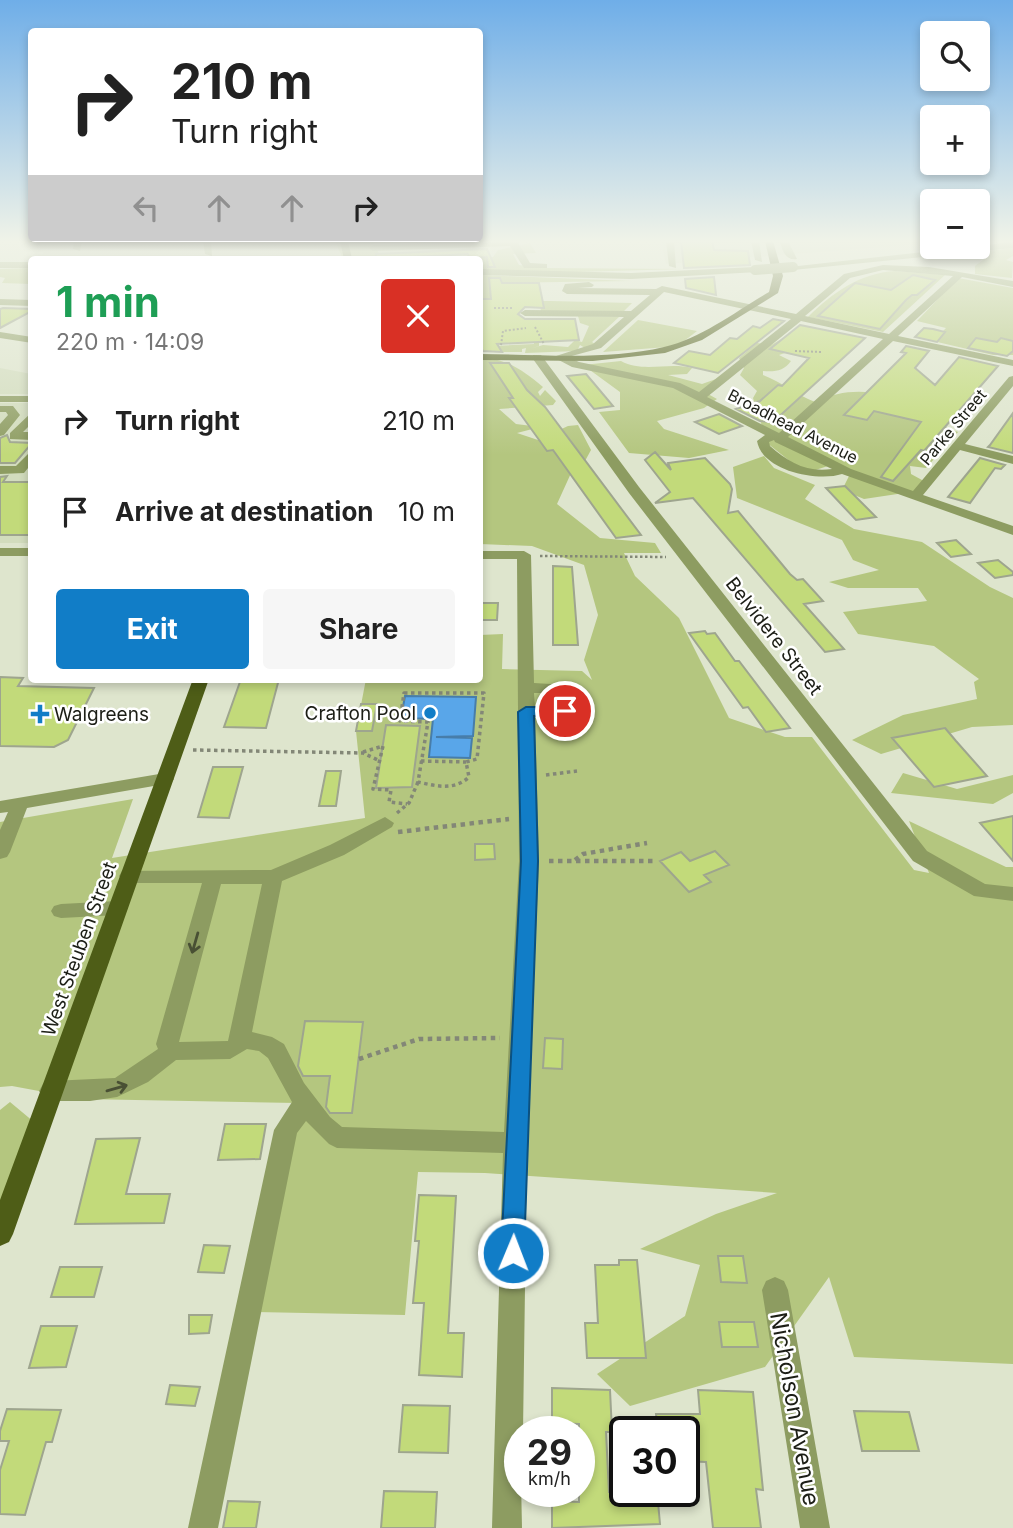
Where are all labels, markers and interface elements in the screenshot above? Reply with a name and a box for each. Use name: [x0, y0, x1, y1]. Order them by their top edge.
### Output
map controls: [920, 21, 990, 259]
button: search: [920, 21, 990, 91]
text: 210 m: [171, 52, 312, 111]
icon: right: [56, 56, 147, 147]
button: +: [920, 105, 990, 175]
text: Turn right: [171, 112, 318, 151]
icon: left: [127, 189, 165, 227]
icon: ahead: [200, 189, 238, 227]
icon: ahead: [273, 189, 311, 227]
icon: right: [346, 189, 384, 227]
button: −: [920, 189, 990, 259]
text: 1 min: [56, 276, 160, 327]
button: close: [381, 279, 455, 353]
text: 220 m · 14:09: [56, 328, 204, 356]
street label: Broadhead Avenue: [725, 385, 861, 467]
street label: Parke Street: [915, 385, 991, 469]
icon: right: [56, 402, 94, 440]
text: Turn right: [115, 405, 240, 436]
text: 210 m: [382, 405, 455, 436]
icon: arrive: [56, 493, 94, 531]
text: Arrive at destination: [115, 496, 374, 527]
text: 10 m: [398, 496, 455, 527]
street label: Belvidere Street: [721, 573, 827, 699]
button: Exit: [56, 589, 249, 669]
button: Share: [263, 589, 455, 669]
pin: [535, 681, 595, 741]
icon: arrive: [546, 692, 584, 730]
place label: Crafton Pool: [305, 702, 416, 725]
place label: Walgreens: [54, 703, 149, 726]
marker: Crafton Pool: [422, 705, 438, 721]
marker: Walgreens: [32, 706, 48, 722]
street label: West Steuben Street: [37, 859, 121, 1039]
one-way arrow: [188, 931, 201, 954]
one-way arrow: [106, 1080, 128, 1093]
position arrow: [476, 1216, 550, 1290]
street label: Nicholson Avenue: [764, 1310, 826, 1508]
speed limit sign: 30: [609, 1416, 700, 1507]
text: 29: [527, 1431, 572, 1473]
text: km/h: [528, 1468, 571, 1489]

